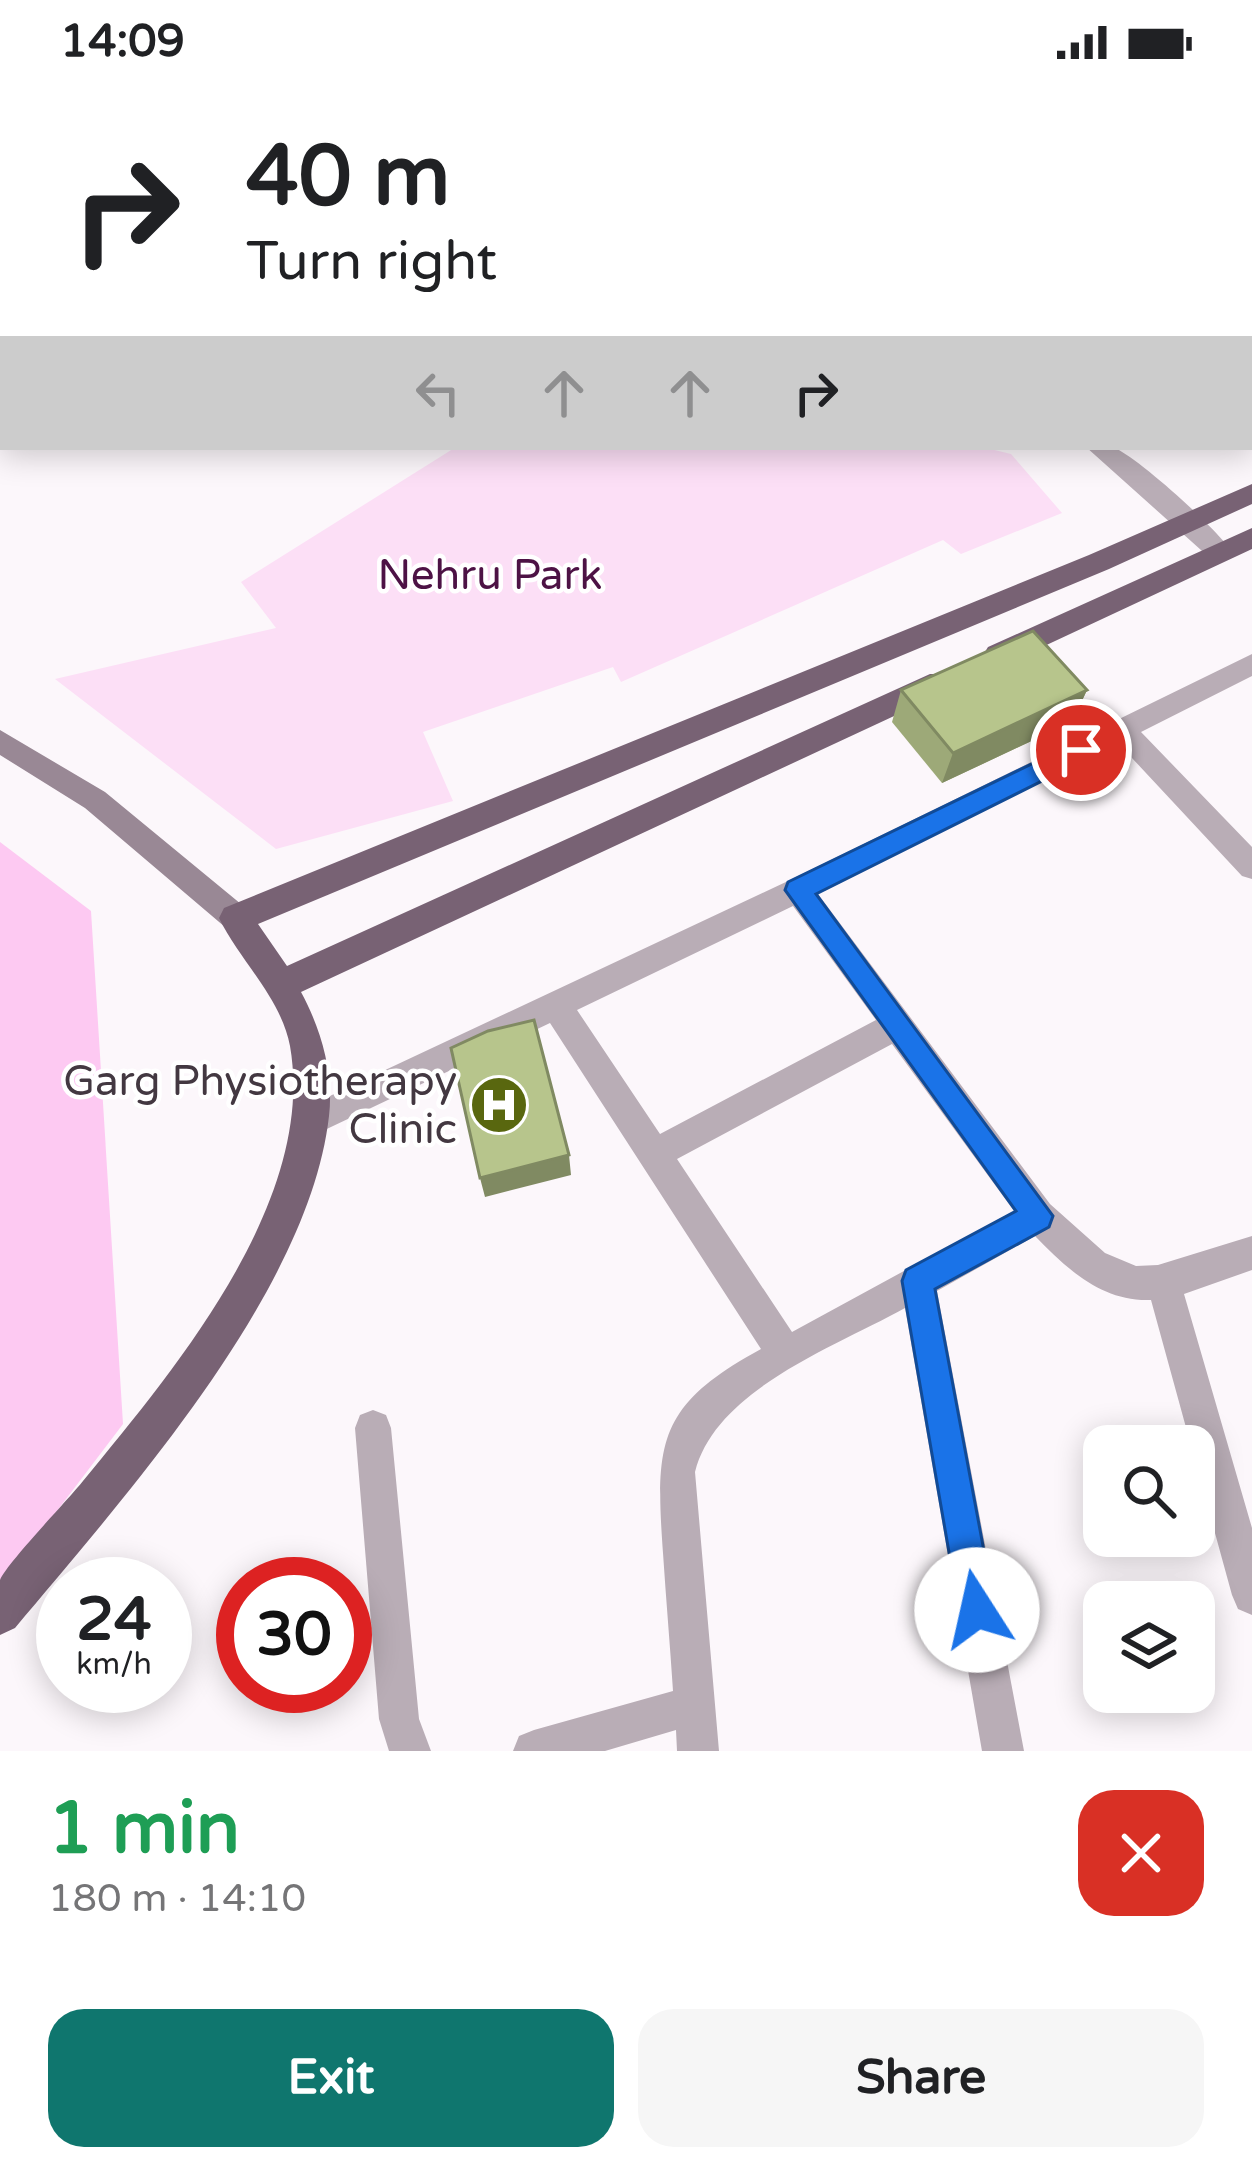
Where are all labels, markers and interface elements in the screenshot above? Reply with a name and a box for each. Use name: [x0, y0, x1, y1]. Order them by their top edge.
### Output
text: 14:09: [60, 15, 185, 69]
text: 40 m: [246, 127, 450, 228]
icon: right: [48, 132, 204, 288]
text: Turn right: [246, 229, 497, 294]
icon: left: [405, 360, 471, 426]
icon: ahead: [531, 360, 597, 426]
icon: ahead: [657, 360, 723, 426]
icon: right: [783, 360, 849, 426]
park label: Nehru Park: [378, 550, 602, 601]
pin: [1030, 699, 1132, 801]
icon: arrive: [1048, 717, 1114, 783]
place label: Garg Physiotherapy Clinic: [63, 1056, 457, 1155]
hospital icon: Garg Physiotherapy Clinic: [468, 1074, 530, 1136]
map controls: [1083, 1425, 1215, 1713]
button: search: [1083, 1425, 1215, 1557]
position arrow: [914, 1547, 1040, 1673]
speed limit sign: 30: [216, 1557, 372, 1713]
button: layers: [1083, 1581, 1215, 1713]
text: 24: [76, 1584, 152, 1656]
text: km/h: [76, 1646, 152, 1683]
text: 1 min: [48, 1786, 240, 1873]
button: close: [1078, 1790, 1204, 1916]
text: 180 m · 14:10: [48, 1875, 306, 1922]
button: Exit: [48, 2009, 614, 2147]
button: Share: [638, 2009, 1204, 2147]

